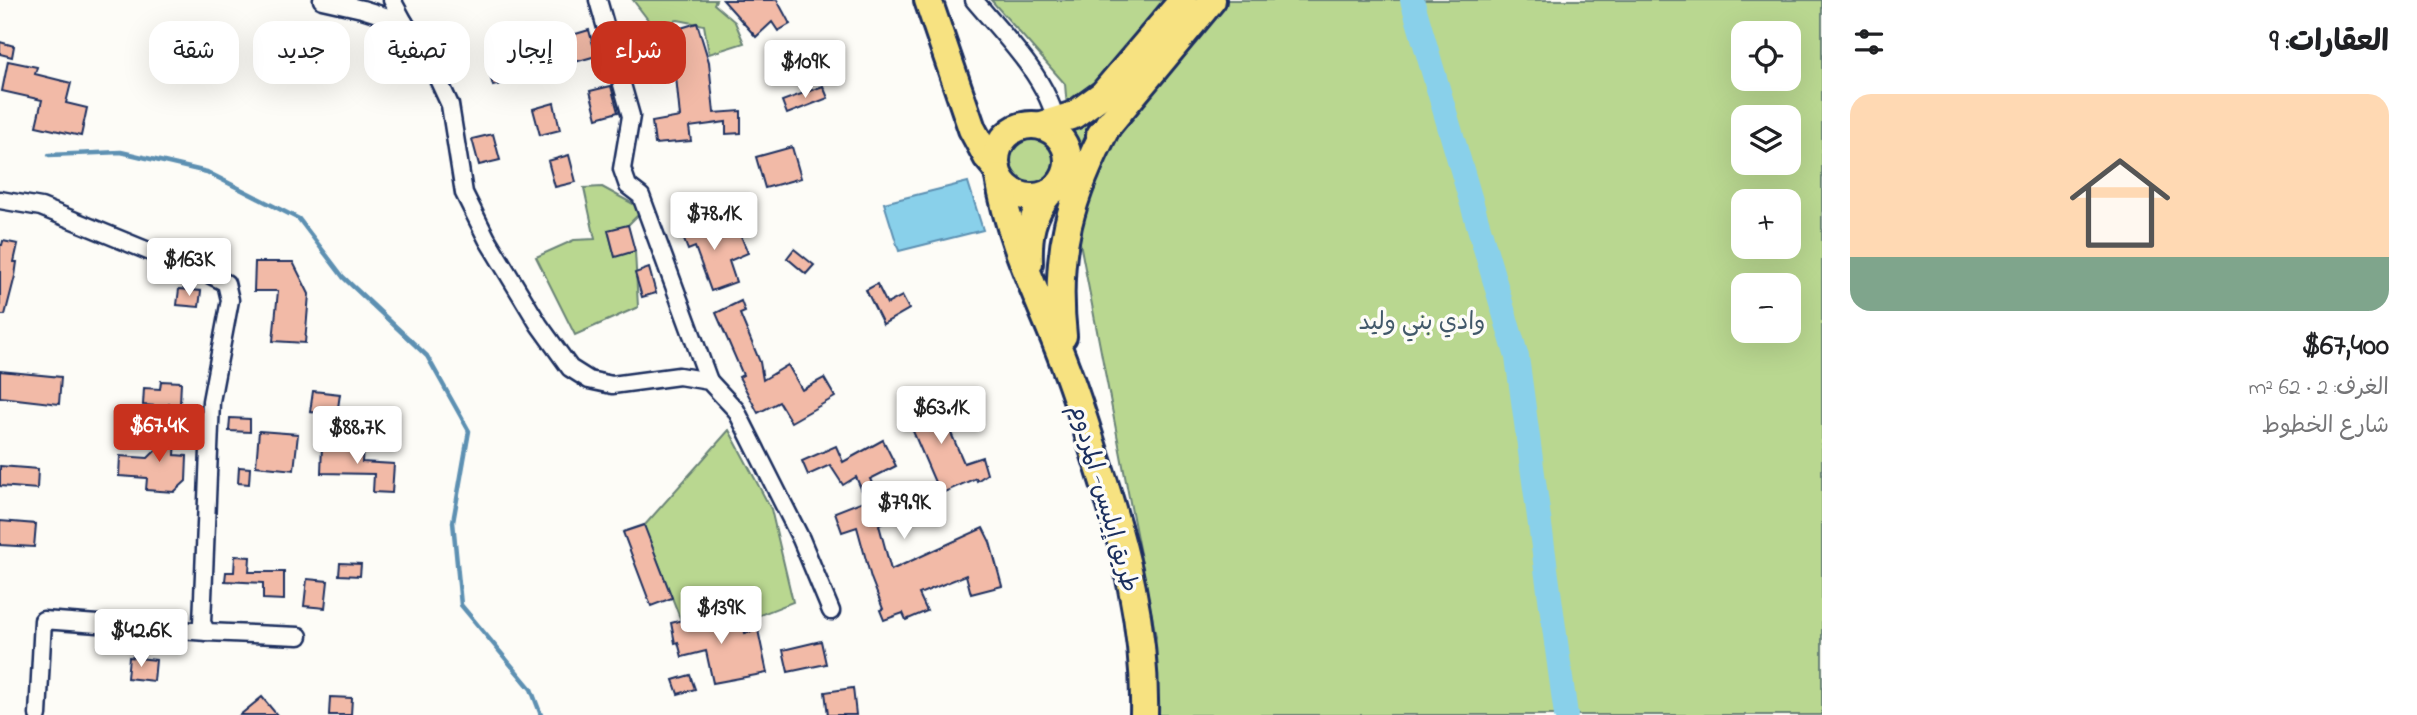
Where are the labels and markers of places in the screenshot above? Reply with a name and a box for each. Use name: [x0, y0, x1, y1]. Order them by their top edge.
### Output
pin: $109K: [756, 41, 854, 100]
pin: $78.1K: [657, 192, 771, 252]
pin: $163K: [140, 238, 238, 298]
pin: $63.1K: [884, 386, 998, 446]
pin: $67.4K: [102, 405, 216, 464]
pin: $88.7K: [300, 406, 414, 466]
pin: $79.9K: [847, 482, 961, 541]
pin: $139K: [672, 586, 770, 646]
pin: $42.6K: [84, 610, 198, 669]

